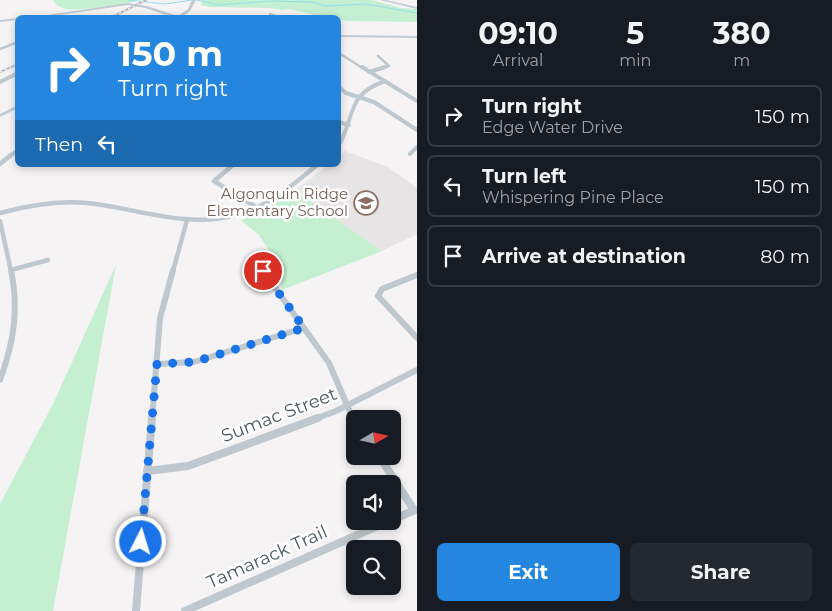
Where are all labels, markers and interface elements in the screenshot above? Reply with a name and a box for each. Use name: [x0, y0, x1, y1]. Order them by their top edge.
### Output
text: 09:10: [478, 15, 558, 52]
text: 5: [626, 15, 644, 52]
text: 380: [713, 15, 771, 52]
text: 150 m: [118, 32, 223, 75]
icon: right: [35, 35, 100, 100]
text: Arrival: [493, 51, 543, 70]
text: min: [619, 51, 651, 70]
text: m: [733, 51, 750, 70]
text: Turn right: [118, 75, 228, 102]
text: Turn right: [482, 95, 582, 118]
icon: right: [439, 102, 467, 130]
text: 150 m: [755, 105, 810, 128]
text: Edge Water Drive: [482, 118, 623, 137]
icon: left: [93, 130, 121, 158]
text: Then: [35, 133, 83, 156]
text: Turn left: [482, 165, 567, 188]
icon: left: [439, 172, 467, 200]
text: 150 m: [755, 175, 810, 198]
place label: Algonquin Ridge Elementary School: [207, 184, 348, 220]
text: Whispering Pine Place: [482, 188, 664, 207]
school or university icon: Algonquin Ridge Elementary School: [353, 190, 379, 216]
icon: arrive: [439, 242, 467, 270]
text: Arrive at destination: [482, 245, 686, 268]
text: 80 m: [760, 245, 810, 268]
pin: [242, 250, 284, 292]
icon: arrive: [249, 257, 277, 285]
street label: Sumac Street: [218, 383, 340, 447]
north arrow: [346, 410, 401, 465]
map controls: [346, 410, 401, 595]
button: sound: [346, 475, 401, 530]
position arrow: [114, 515, 166, 567]
street label: Tamarack Trail: [203, 521, 331, 593]
button: search: [346, 540, 401, 595]
button: Exit: [437, 543, 620, 601]
button: Share: [630, 543, 812, 601]

